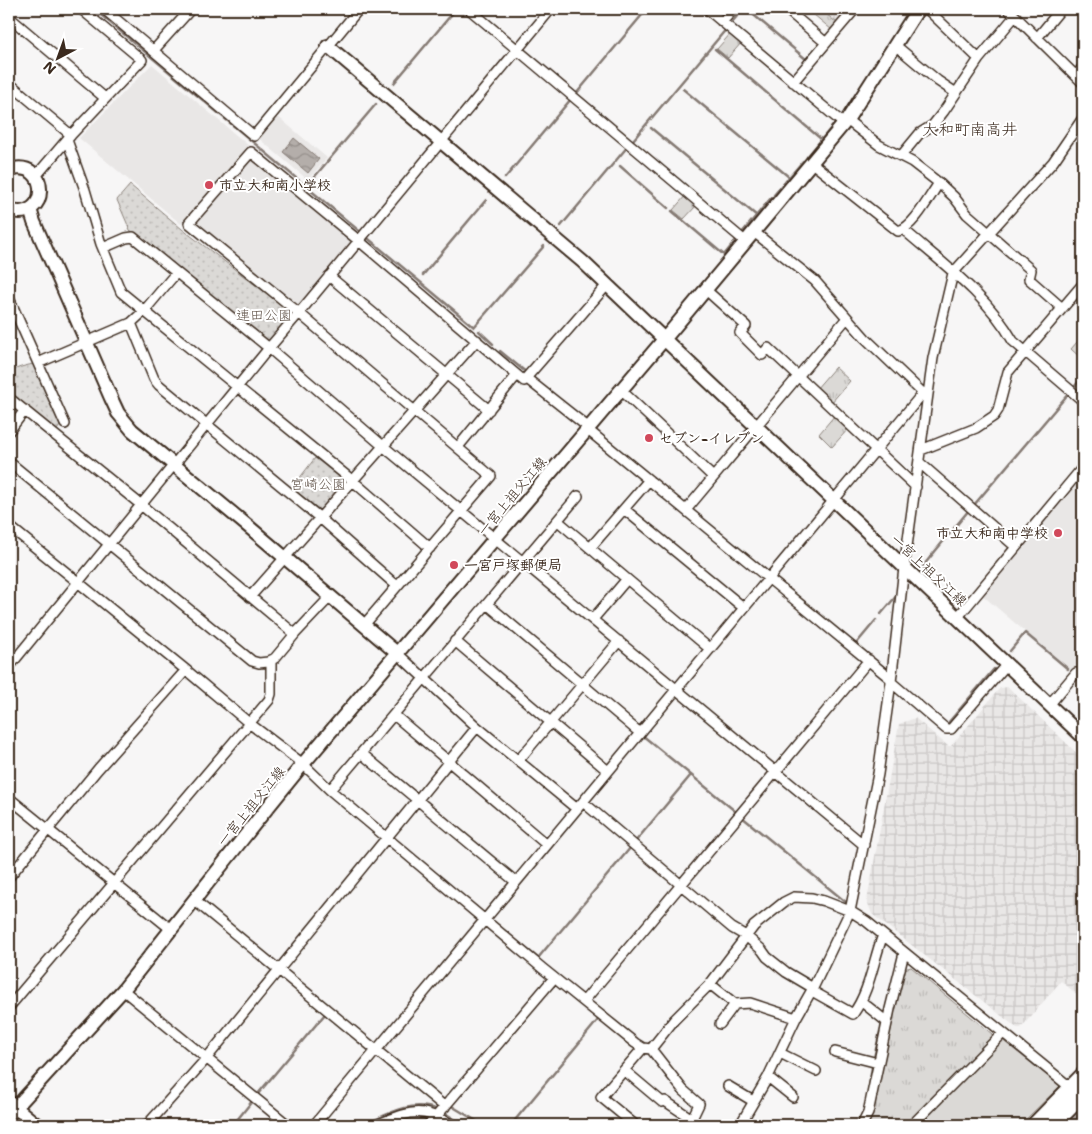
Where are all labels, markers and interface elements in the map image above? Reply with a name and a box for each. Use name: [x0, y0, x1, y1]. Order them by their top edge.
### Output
north arrow: [32, 32, 82, 82]
text: N: [39, 57, 60, 78]
district label: 大和町南高井: [922, 119, 1018, 140]
place label: 市立大和南小学校: [219, 176, 331, 194]
marker: 市立大和南小学校: [203, 179, 215, 191]
park label: 連田公園: [236, 306, 292, 324]
place label: セブン-イレブン: [659, 429, 764, 447]
marker: セブン-イレブン: [643, 432, 655, 444]
street label: 一宮上祖父江線: [474, 453, 550, 539]
park label: 宮崎公園: [290, 475, 346, 493]
place label: 市立大和南中学校: [936, 524, 1048, 542]
marker: 市立大和南中学校: [1052, 527, 1064, 539]
street label: 一宮上祖父江線: [887, 530, 971, 610]
place label: 一宮戸塚郵便局: [464, 556, 562, 574]
marker: 一宮戸塚郵便局: [448, 559, 460, 571]
street label: 一宮上祖父江線: [213, 762, 289, 850]

